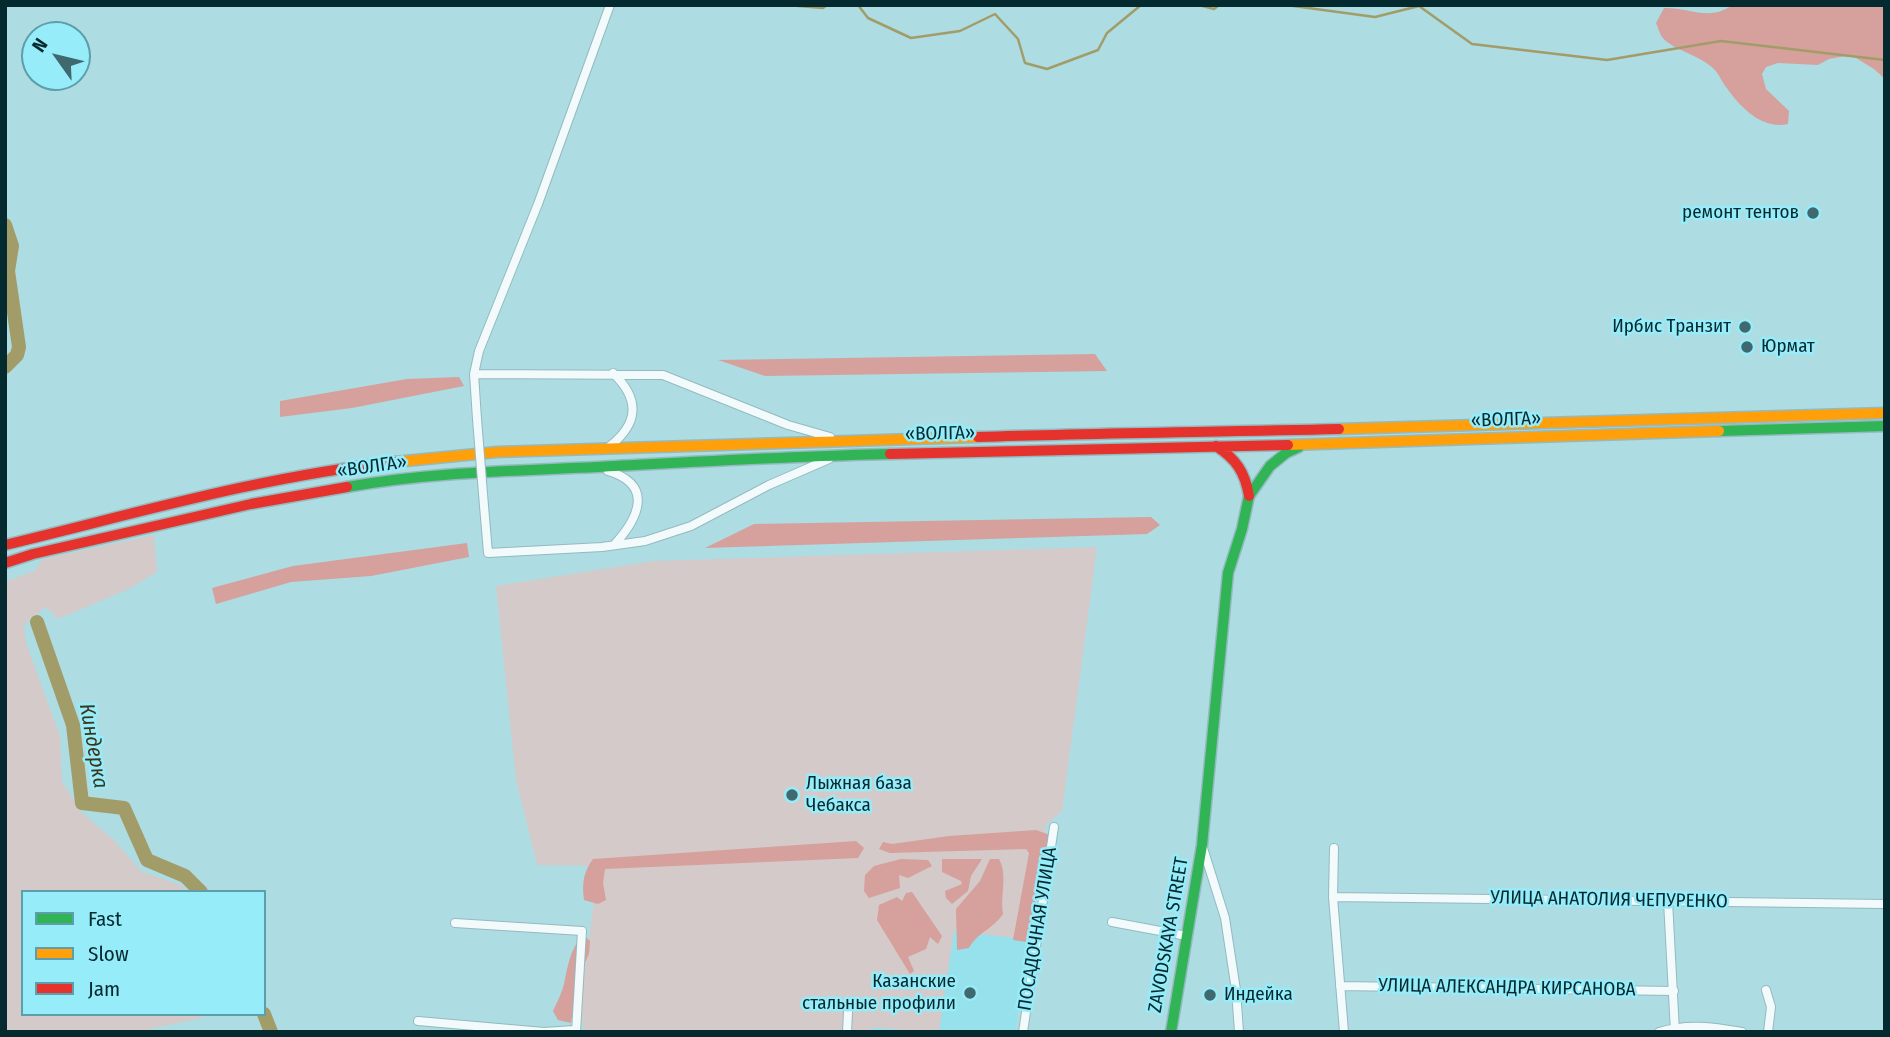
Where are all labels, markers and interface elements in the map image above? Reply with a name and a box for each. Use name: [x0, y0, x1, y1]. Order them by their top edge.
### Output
north arrow: [21, 21, 91, 91]
text: N: [27, 34, 53, 56]
place label: ремонт тентов: [1682, 202, 1799, 224]
marker: ремонт тентов: [1805, 205, 1821, 221]
place label: Ирбис Транзит: [1612, 316, 1731, 338]
marker: Ирбис Транзит: [1737, 319, 1753, 335]
place label: Юрмат: [1761, 336, 1815, 358]
marker: Юрмат: [1739, 339, 1755, 355]
street label: «ВОЛГА»: [1470, 407, 1542, 433]
street label: «ВОЛГА»: [905, 422, 975, 446]
street label: «ВОЛГА»: [336, 451, 408, 483]
water label: Киндерка: [73, 702, 113, 790]
place label: Лыжная база Чебакса: [806, 773, 912, 817]
marker: Лыжная база Чебакса: [784, 787, 800, 803]
street label: ПОСАДОЧНАЯ УЛИЦА: [1014, 846, 1062, 1012]
street label: ZAVODSKAYA STREET: [1144, 855, 1194, 1015]
street label: УЛИЦА АНАТОЛИЯ ЧЕПУРЕНКО: [1490, 887, 1728, 913]
legend: [21, 890, 266, 1016]
text: Fast: [88, 906, 122, 932]
text: Slow: [88, 941, 129, 967]
place label: Казанские стальные профили: [802, 971, 956, 1015]
street label: УЛИЦА АЛЕКСАНДРА КИРСАНОВА: [1378, 974, 1636, 1002]
text: Jam: [88, 976, 120, 1002]
place label: Индейка: [1224, 984, 1293, 1006]
marker: Казанские стальные профили: [962, 985, 978, 1001]
marker: Индейка: [1202, 987, 1218, 1003]

